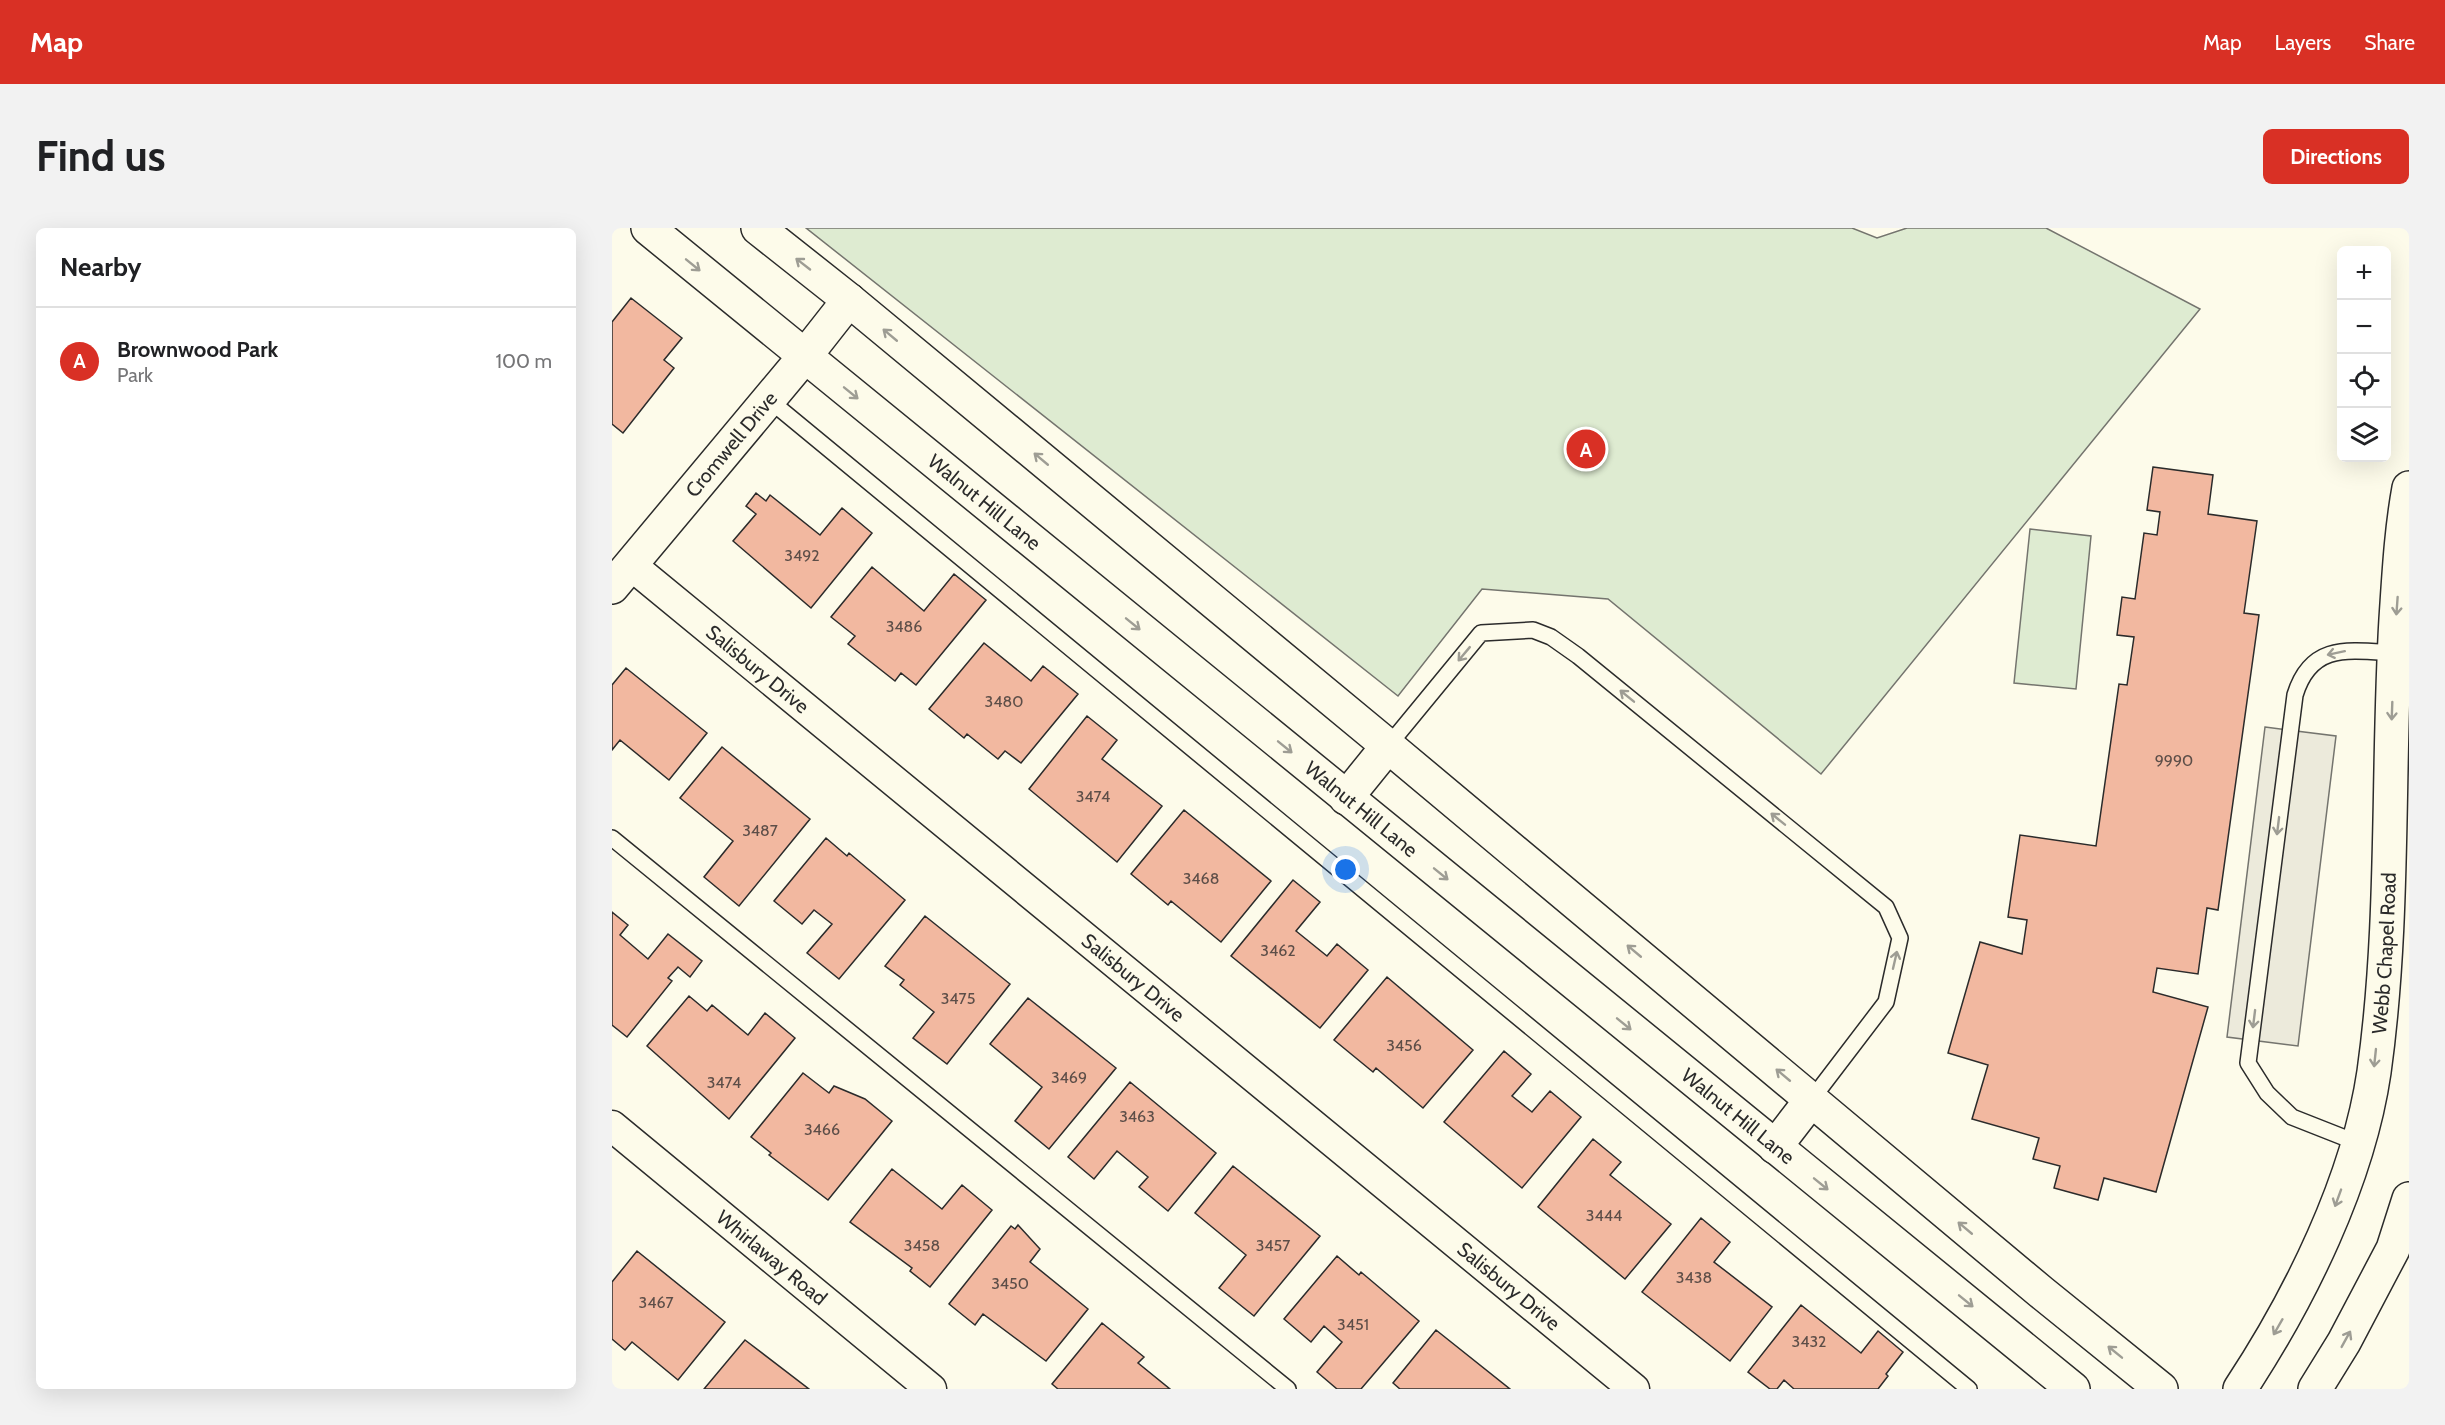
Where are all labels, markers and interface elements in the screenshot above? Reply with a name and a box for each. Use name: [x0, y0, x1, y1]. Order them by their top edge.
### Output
text: Map: [30, 25, 83, 59]
text: Map: [2203, 30, 2242, 55]
text: Layers: [2275, 30, 2331, 55]
text: Share: [2364, 30, 2415, 55]
button: Directions: [2263, 129, 2409, 184]
text: Find us: [36, 130, 165, 182]
map controls: [2337, 246, 2391, 462]
button: +: [2337, 246, 2391, 300]
text: Nearby: [60, 251, 141, 283]
one-way arrow: [685, 258, 700, 272]
one-way arrow: [795, 258, 811, 271]
button: −: [2337, 300, 2391, 354]
one-way arrow: [882, 328, 898, 341]
text: Brownwood Park: [117, 336, 278, 363]
text: A: [73, 349, 86, 373]
text: 100 m: [496, 349, 552, 373]
button: locate: [2337, 354, 2391, 408]
text: Park: [117, 363, 153, 387]
one-way arrow: [842, 386, 858, 399]
street label: Cromwell Drive: [680, 387, 782, 502]
button: layers: [2337, 408, 2391, 462]
pin: A: [1566, 426, 1606, 472]
street label: Walnut Hill Lane: [923, 449, 1046, 555]
one-way arrow: [1034, 452, 1049, 466]
house number: 3492: [784, 546, 820, 565]
one-way arrow: [2391, 596, 2402, 616]
house number: 3486: [886, 617, 922, 636]
one-way arrow: [1125, 618, 1141, 631]
street label: Salisbury Drive: [701, 620, 814, 718]
one-way arrow: [1457, 646, 1470, 662]
one-way arrow: [2327, 648, 2346, 659]
one-way arrow: [1619, 690, 1635, 703]
house number: 3480: [985, 692, 1023, 711]
one-way arrow: [2386, 701, 2398, 721]
one-way arrow: [1277, 741, 1293, 754]
house number: 9990: [2155, 751, 2193, 770]
street label: Walnut Hill Lane: [1300, 756, 1423, 862]
house number: 3474: [1076, 787, 1110, 806]
one-way arrow: [1771, 813, 1787, 826]
one-way arrow: [2273, 815, 2284, 835]
house number: 3487: [742, 821, 778, 840]
your location: [1331, 855, 1360, 884]
one-way arrow: [1432, 868, 1448, 881]
house number: 3468: [1183, 869, 1219, 888]
street label: Webb Chapel Road: [2367, 872, 2401, 1035]
street label: Salisbury Drive: [1077, 928, 1190, 1027]
house number: 3462: [1260, 941, 1296, 960]
one-way arrow: [1626, 944, 1642, 957]
one-way arrow: [1890, 950, 1901, 970]
house number: 3475: [941, 989, 975, 1008]
one-way arrow: [2248, 1009, 2259, 1029]
one-way arrow: [1616, 1017, 1632, 1030]
house number: 3456: [1386, 1036, 1422, 1055]
one-way arrow: [2369, 1048, 2380, 1068]
street label: Walnut Hill Lane: [1677, 1063, 1799, 1169]
house number: 3469: [1051, 1068, 1087, 1087]
one-way arrow: [1775, 1069, 1791, 1082]
house number: 3474: [707, 1073, 741, 1092]
house number: 3463: [1119, 1107, 1155, 1126]
house number: 3466: [804, 1120, 840, 1139]
one-way arrow: [1812, 1177, 1828, 1190]
one-way arrow: [2332, 1189, 2343, 1207]
street label: Whirlaway Road: [712, 1205, 832, 1310]
house number: 3444: [1586, 1206, 1622, 1225]
one-way arrow: [1958, 1221, 1973, 1235]
house number: 3458: [904, 1236, 940, 1255]
house number: 3457: [1256, 1236, 1290, 1255]
street label: Salisbury Drive: [1452, 1237, 1565, 1335]
house number: 3438: [1676, 1268, 1712, 1287]
house number: 3450: [991, 1274, 1029, 1293]
house number: 3467: [639, 1293, 673, 1312]
one-way arrow: [1957, 1295, 1973, 1308]
house number: 3451: [1337, 1315, 1369, 1334]
one-way arrow: [2271, 1318, 2283, 1335]
one-way arrow: [2340, 1331, 2352, 1348]
house number: 3432: [1792, 1332, 1826, 1351]
one-way arrow: [2107, 1346, 2123, 1359]

